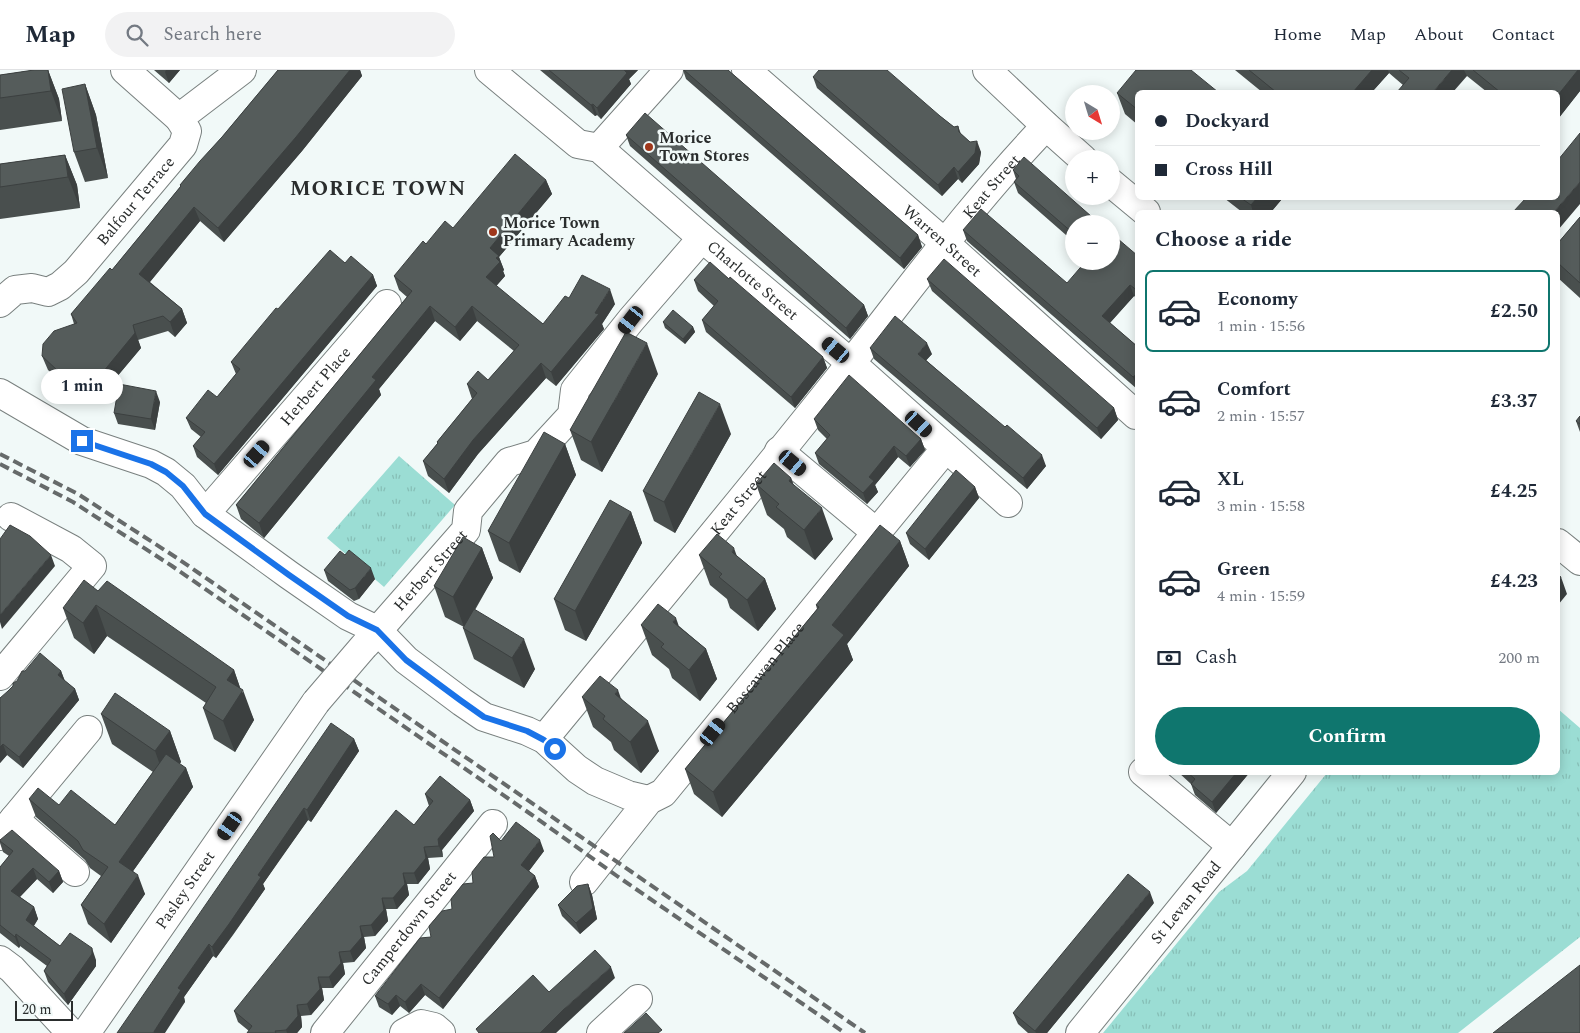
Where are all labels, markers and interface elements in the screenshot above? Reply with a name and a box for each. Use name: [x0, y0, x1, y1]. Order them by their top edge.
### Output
search box: [105, 12, 455, 57]
text: Map: [25, 17, 75, 53]
text: Search here: [163, 20, 262, 49]
icon: search: [123, 21, 151, 49]
text: Home: [1273, 21, 1322, 48]
text: Map: [1350, 21, 1386, 48]
text: About: [1414, 21, 1464, 48]
text: Contact: [1492, 21, 1555, 48]
north arrow: [1065, 85, 1120, 140]
map controls: [1065, 85, 1120, 270]
text: Dockyard: [1185, 107, 1270, 136]
place label: Morice Town Stores: [659, 126, 749, 168]
marker: Morice Town Stores: [643, 141, 655, 153]
street label: Keat Street: [957, 149, 1026, 224]
button: +: [1065, 150, 1120, 205]
street label: Balfour Terrace: [91, 151, 181, 251]
text: Cross Hill: [1185, 155, 1273, 184]
district label: MORICE TOWN: [290, 173, 466, 205]
street label: Warren Street: [897, 199, 987, 283]
place label: Morice Town Primary Academy: [503, 211, 636, 253]
button: −: [1065, 215, 1120, 270]
text: Choose a ride: [1155, 223, 1292, 256]
marker: Morice Town Primary Academy: [487, 226, 499, 238]
street label: Charlotte Street: [701, 235, 804, 326]
text: Economy: [1217, 285, 1298, 314]
icon: car: [1157, 289, 1202, 334]
text: £2.50: [1490, 297, 1538, 326]
car: [615, 304, 646, 336]
text: 1 min · 15:56: [1217, 314, 1305, 338]
car: [819, 335, 852, 365]
street label: Herbert Place: [274, 341, 357, 431]
callout: 1 min: [41, 368, 123, 404]
text: 1 min: [61, 374, 103, 398]
text: Comfort: [1217, 375, 1291, 404]
icon: car: [1157, 379, 1202, 424]
text: £3.37: [1490, 387, 1538, 416]
text: 2 min · 15:57: [1217, 404, 1305, 428]
car: [902, 408, 935, 440]
route end: [71, 430, 93, 452]
car: [241, 438, 272, 470]
car: [776, 448, 809, 478]
street label: Keat Street: [705, 465, 773, 541]
text: XL: [1217, 465, 1244, 494]
icon: car: [1157, 469, 1202, 514]
text: £4.25: [1490, 477, 1538, 506]
text: 3 min · 15:58: [1217, 494, 1305, 518]
street label: Herbert Street: [388, 524, 473, 617]
text: Green: [1217, 555, 1270, 584]
icon: car: [1157, 559, 1202, 604]
text: £4.23: [1490, 567, 1538, 596]
text: 4 min · 15:59: [1217, 584, 1305, 608]
street label: Boscawen Place: [720, 617, 811, 719]
text: Cash: [1195, 643, 1237, 672]
icon: cash: [1155, 644, 1183, 672]
text: 200 m: [1498, 646, 1540, 670]
button: Confirm: [1155, 707, 1540, 765]
car: [697, 716, 728, 748]
route start: [544, 738, 566, 760]
car: [215, 809, 244, 843]
street label: Pasley Street: [150, 846, 221, 934]
street label: St Levan Road: [1145, 856, 1227, 949]
street label: Camperdown Street: [355, 866, 463, 991]
scale bar: [15, 998, 72, 1021]
text: 20 m: [22, 999, 52, 1020]

